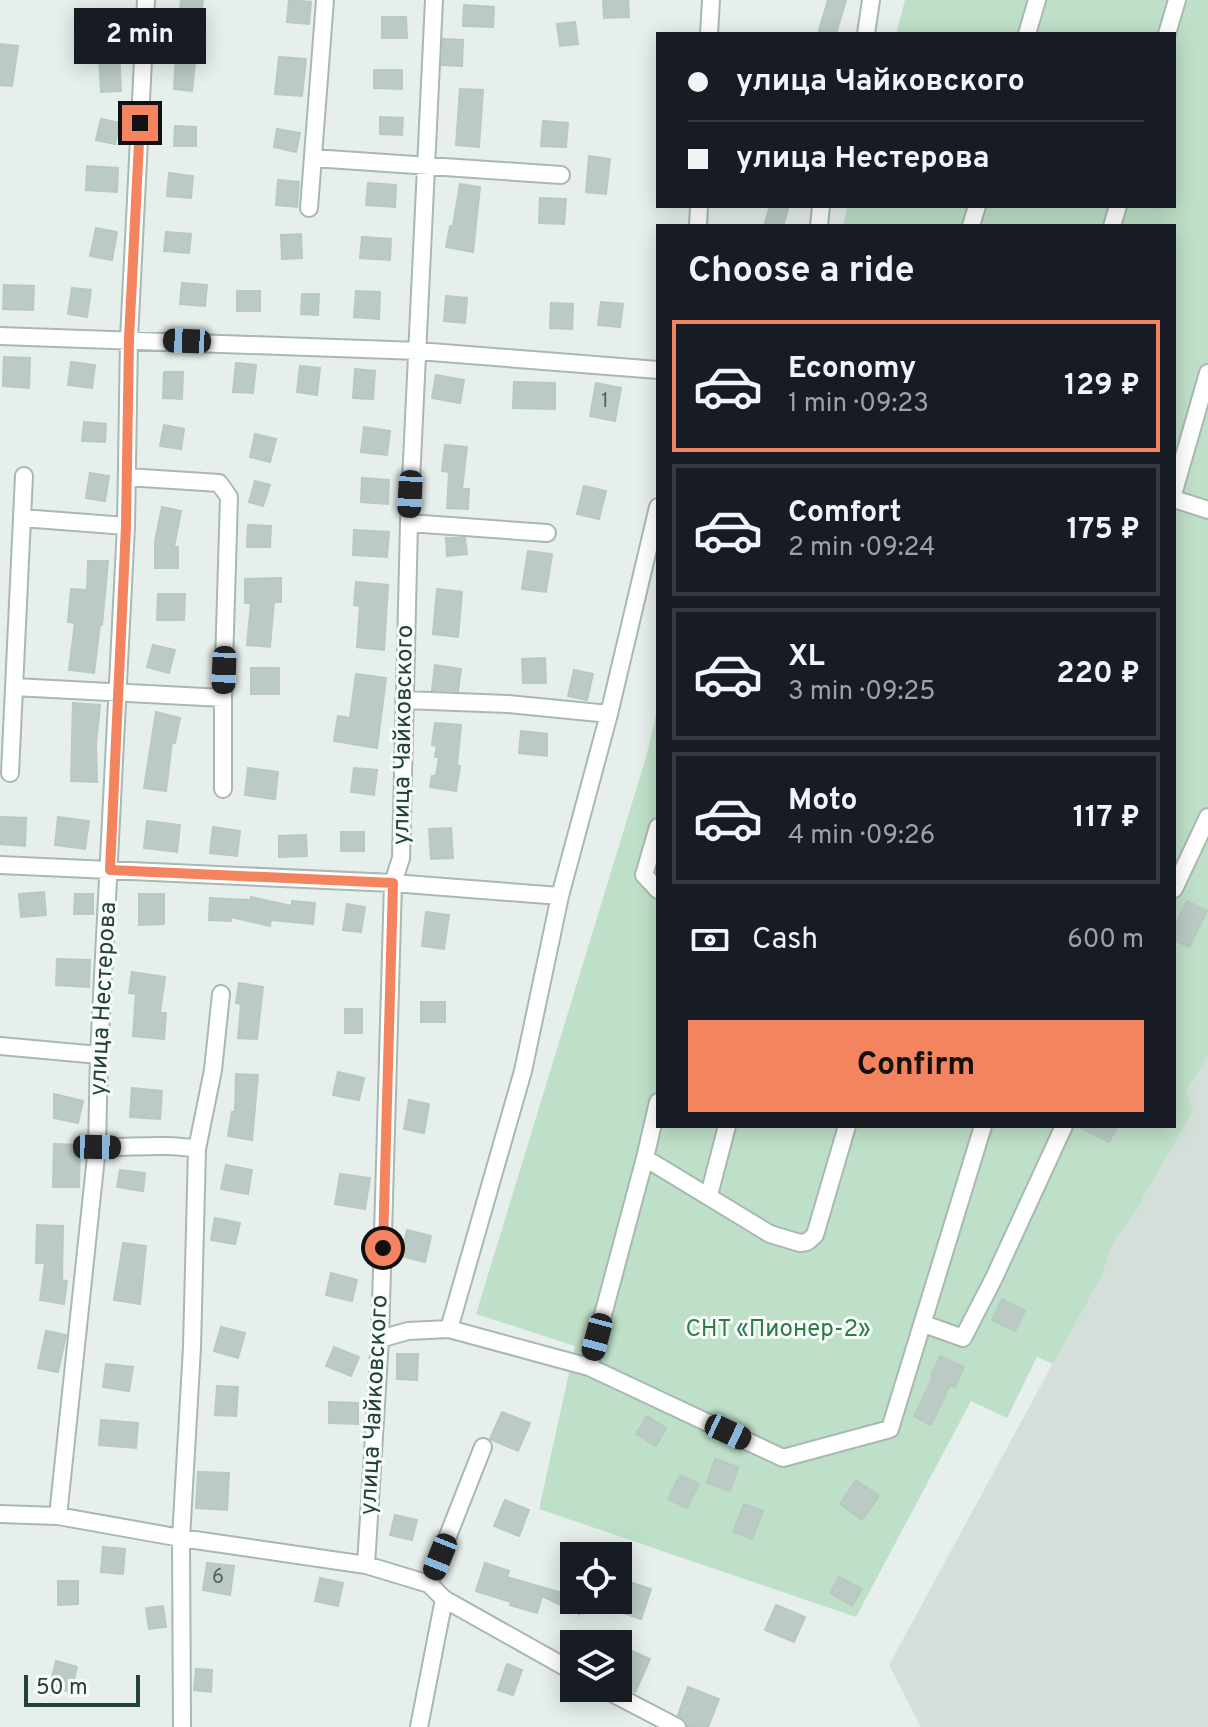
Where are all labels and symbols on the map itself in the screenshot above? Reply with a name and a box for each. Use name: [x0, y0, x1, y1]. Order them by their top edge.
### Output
callout: 2 min: [74, 7, 206, 63]
route end: [122, 105, 158, 141]
car: [163, 328, 211, 354]
house number: 1: [601, 389, 609, 415]
car: [397, 469, 423, 519]
street label: улица Чайковского: [387, 624, 421, 846]
car: [211, 646, 237, 694]
street label: улица Нестерова: [84, 901, 124, 1097]
car: [73, 1135, 121, 1159]
route start: [365, 1230, 401, 1266]
street label: улица Чайковского: [354, 1294, 396, 1516]
car: [579, 1311, 615, 1363]
park label: СНТ «Пионер-2»: [685, 1315, 871, 1345]
car: [701, 1411, 755, 1453]
car: [420, 1530, 460, 1584]
house number: 6: [212, 1565, 224, 1591]
scale bar: [24, 1671, 140, 1707]

